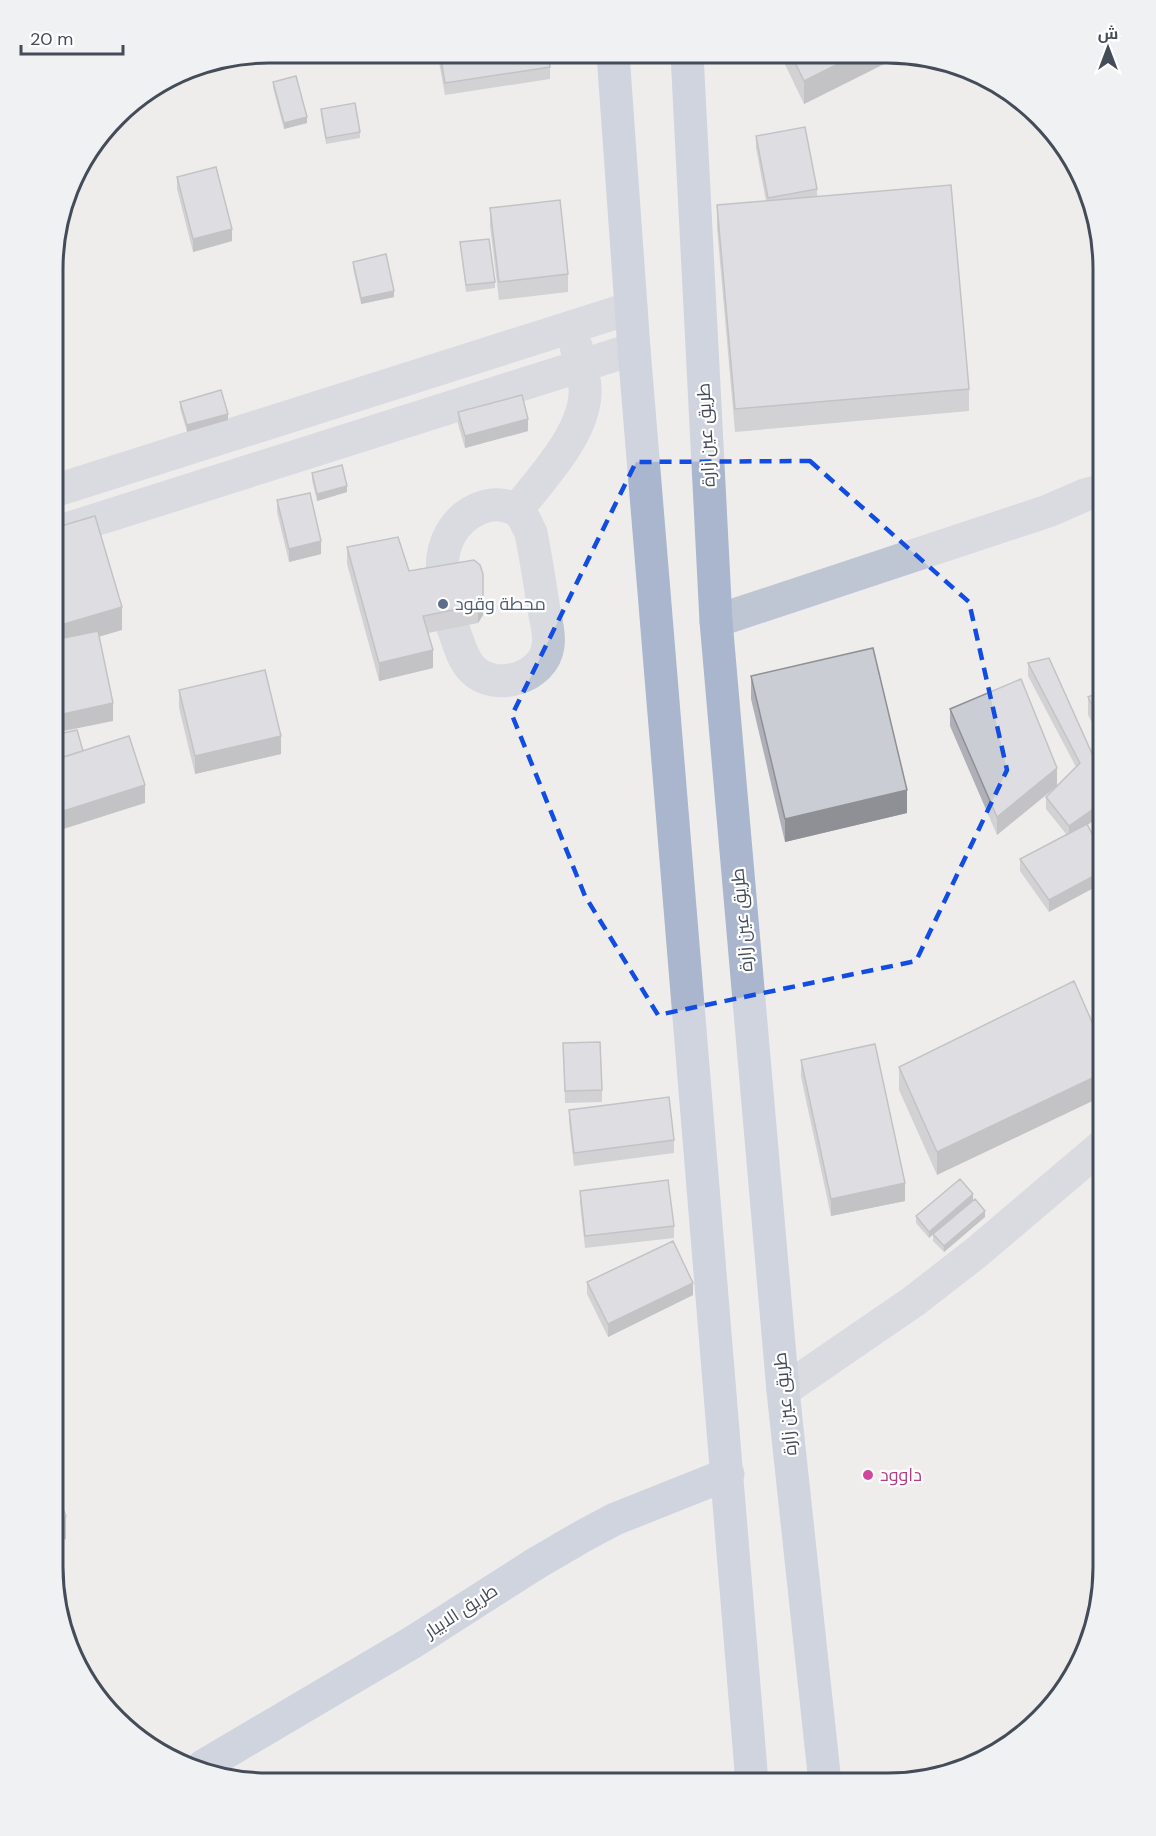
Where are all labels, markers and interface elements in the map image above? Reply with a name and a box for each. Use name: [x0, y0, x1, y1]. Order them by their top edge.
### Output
scale bar: [21, 18, 123, 56]
north arrow: [1078, 18, 1138, 78]
text: ش: [1098, 23, 1118, 44]
text: 20 m: [30, 27, 73, 51]
street label: طريق عين زارة: [691, 382, 721, 488]
place label: محطة وقود: [455, 592, 546, 616]
marker: محطة وقود: [436, 597, 450, 611]
street label: طريق عين زارة: [726, 867, 758, 973]
street label: طريق عين زارة: [768, 1351, 802, 1457]
place label: داوود: [880, 1463, 922, 1487]
marker: داوود: [861, 1468, 875, 1482]
street label: طريق الابيار: [419, 1578, 502, 1644]

